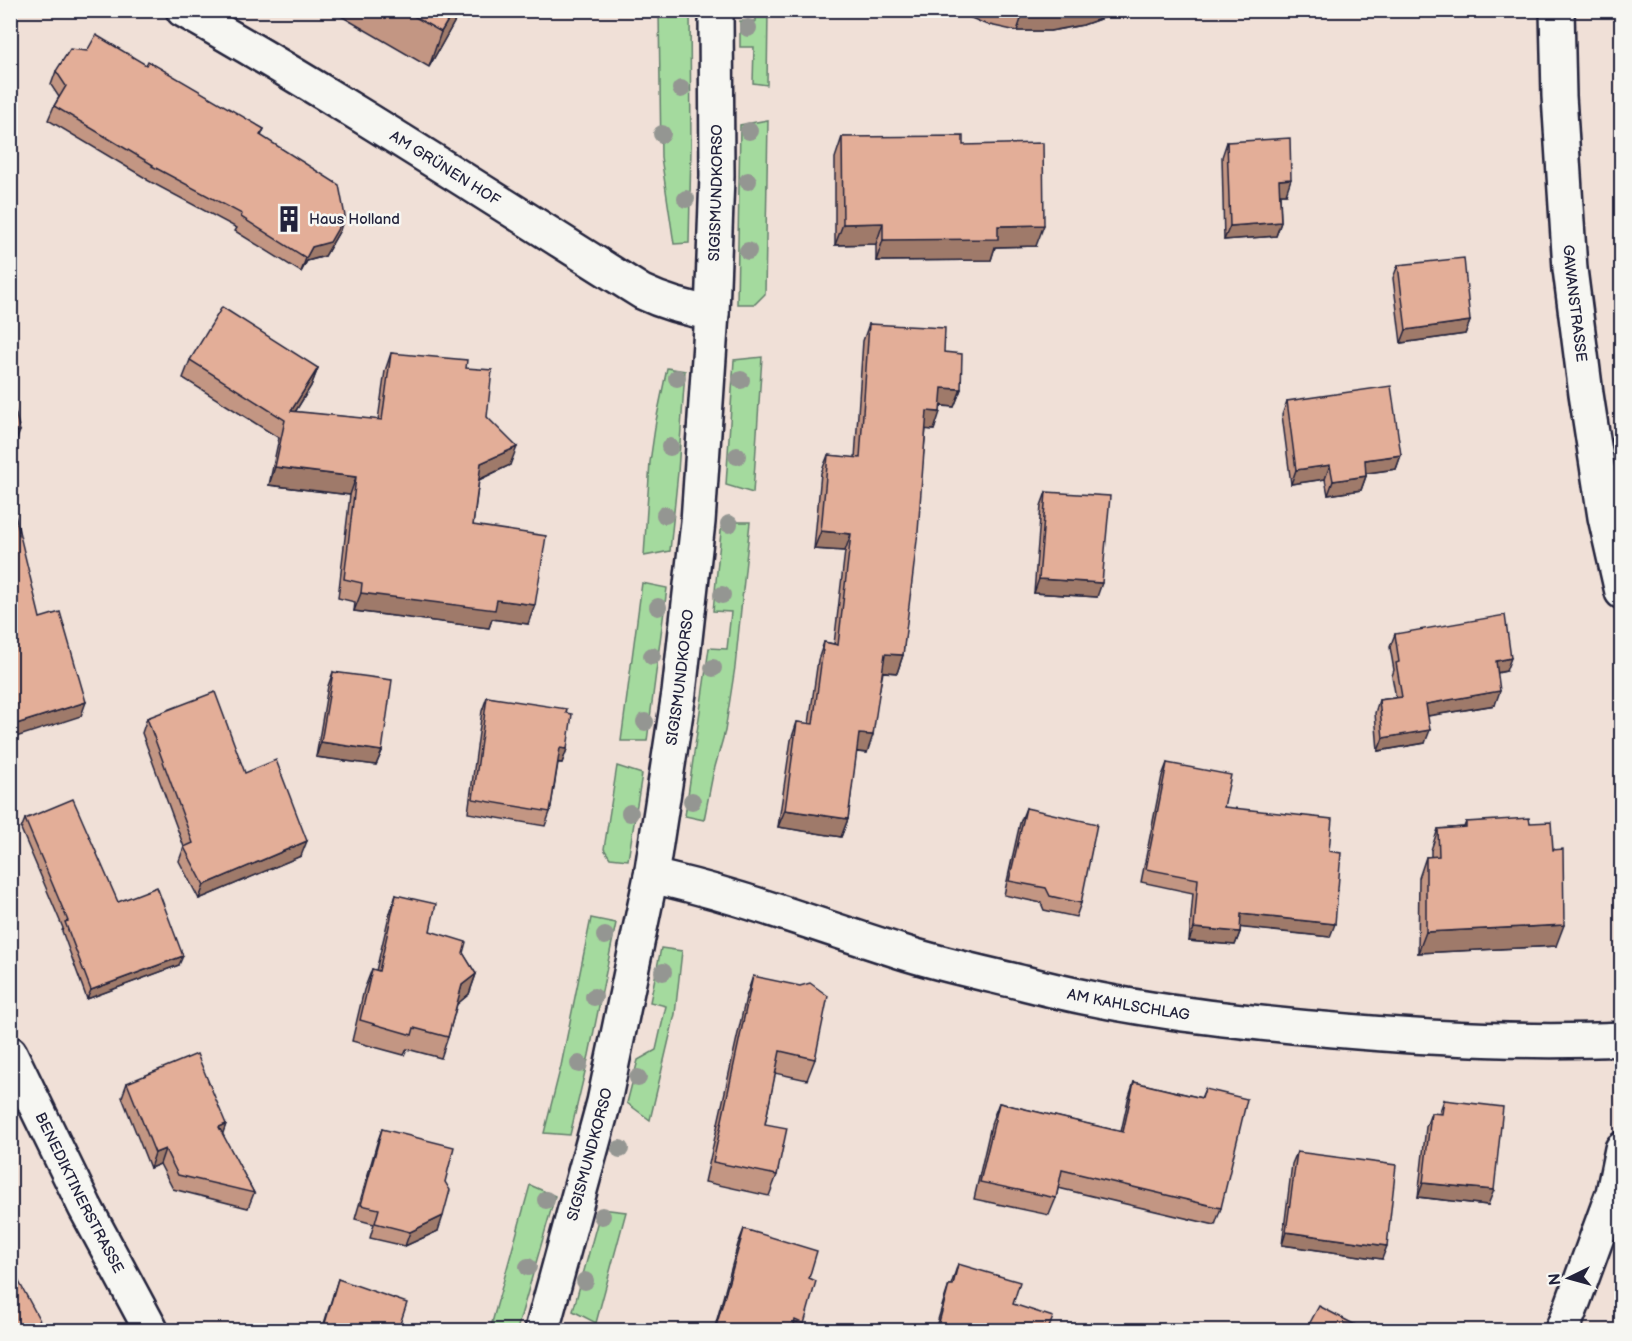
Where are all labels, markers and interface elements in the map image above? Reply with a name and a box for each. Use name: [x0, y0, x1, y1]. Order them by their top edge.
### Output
street label: SIGISMUNDKORSO: [704, 124, 727, 262]
street label: AM GRÜNEN HOF: [386, 126, 504, 210]
building icon: Haus Holland: [274, 204, 304, 234]
place label: Haus Holland: [309, 210, 400, 229]
street label: GAWANSTRASSE: [1559, 244, 1591, 363]
street label: SIGISMUNDKORSO: [662, 608, 698, 747]
street label: AM KAHLSCHLAG: [1065, 984, 1191, 1024]
street label: SIGISMUNDKORSO: [563, 1086, 616, 1223]
street label: BENEDIKTINERSTRASSE: [31, 1109, 128, 1276]
north arrow: [1539, 1248, 1599, 1308]
text: N: [1546, 1272, 1566, 1286]

